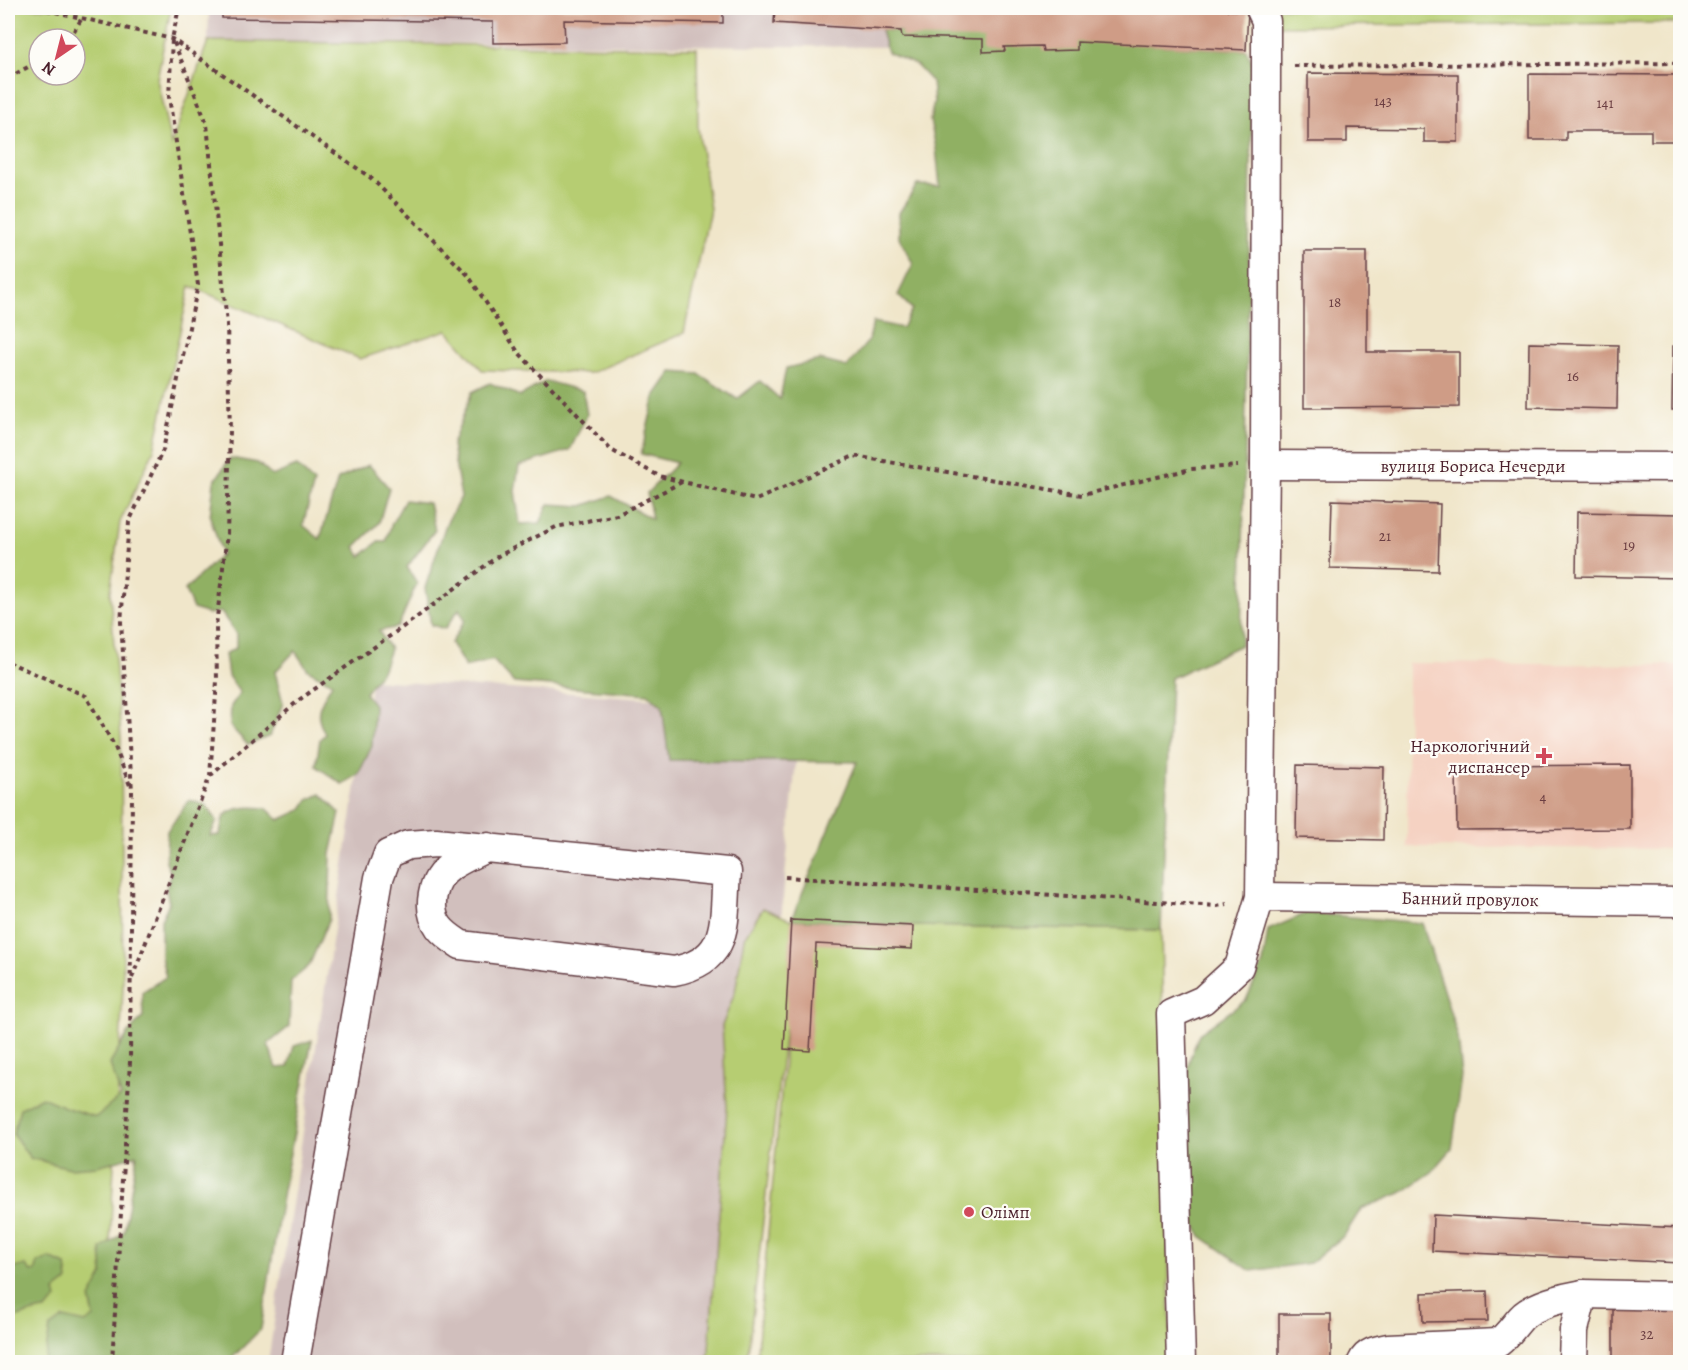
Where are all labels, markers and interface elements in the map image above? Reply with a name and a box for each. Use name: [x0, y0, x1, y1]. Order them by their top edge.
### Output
north arrow: [27, 27, 87, 87]
text: N: [38, 56, 60, 81]
house number: 143: [1374, 91, 1392, 111]
house number: 141: [1596, 93, 1614, 113]
house number: 18: [1329, 292, 1341, 312]
house number: 16: [1567, 366, 1579, 386]
street label: вулиця Бориса Нечерди: [1381, 454, 1565, 478]
house number: 21: [1379, 526, 1391, 546]
house number: 19: [1623, 535, 1635, 555]
place label: Наркологічний диспансер: [1410, 734, 1530, 779]
marker: Наркологічний диспансер: [1535, 747, 1553, 765]
house number: 4: [1540, 787, 1547, 807]
street label: Банний провулок: [1401, 886, 1539, 912]
place label: Олімп: [981, 1200, 1030, 1224]
marker: Олімп: [962, 1205, 976, 1219]
house number: 32: [1640, 1324, 1654, 1344]

